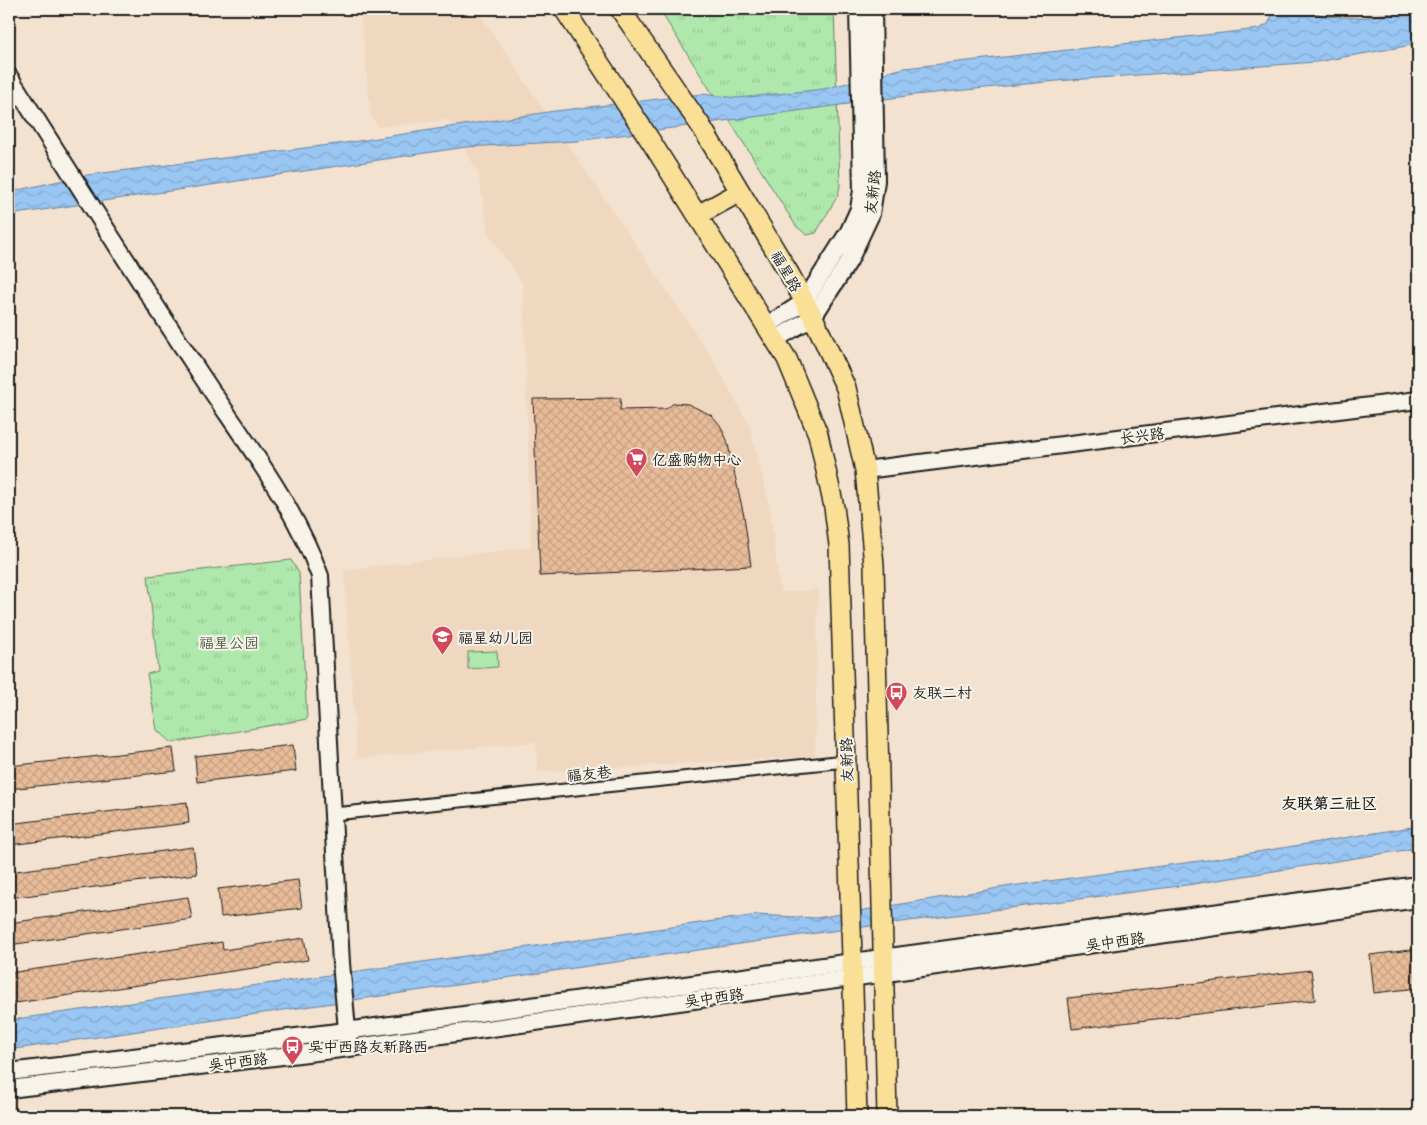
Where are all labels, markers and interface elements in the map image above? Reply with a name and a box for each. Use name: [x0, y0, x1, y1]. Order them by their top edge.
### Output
street label: 友新路: [859, 168, 885, 216]
street label: 福星路: [767, 247, 807, 295]
street label: 长兴路: [1118, 422, 1166, 448]
supermarket icon: 亿盛购物中心: [624, 447, 648, 478]
place label: 亿盛购物中心: [652, 449, 742, 469]
school or university icon: 福星幼儿园: [430, 625, 454, 656]
place label: 福星幼儿园: [458, 627, 533, 647]
park label: 福星公园: [199, 632, 259, 652]
bus stop icon: 友联二村: [884, 680, 908, 711]
place label: 友联二村: [912, 682, 972, 702]
street label: 友新路: [835, 737, 857, 783]
street label: 福友巷: [566, 761, 612, 785]
district label: 友联第三社区: [1281, 792, 1377, 813]
street label: 吴中西路: [1084, 927, 1146, 955]
street label: 吴中西路: [683, 983, 745, 1011]
bus stop icon: 吴中西路友新路西: [280, 1034, 304, 1065]
place label: 吴中西路友新路西: [308, 1036, 428, 1056]
street label: 吴中西路: [207, 1047, 269, 1075]

